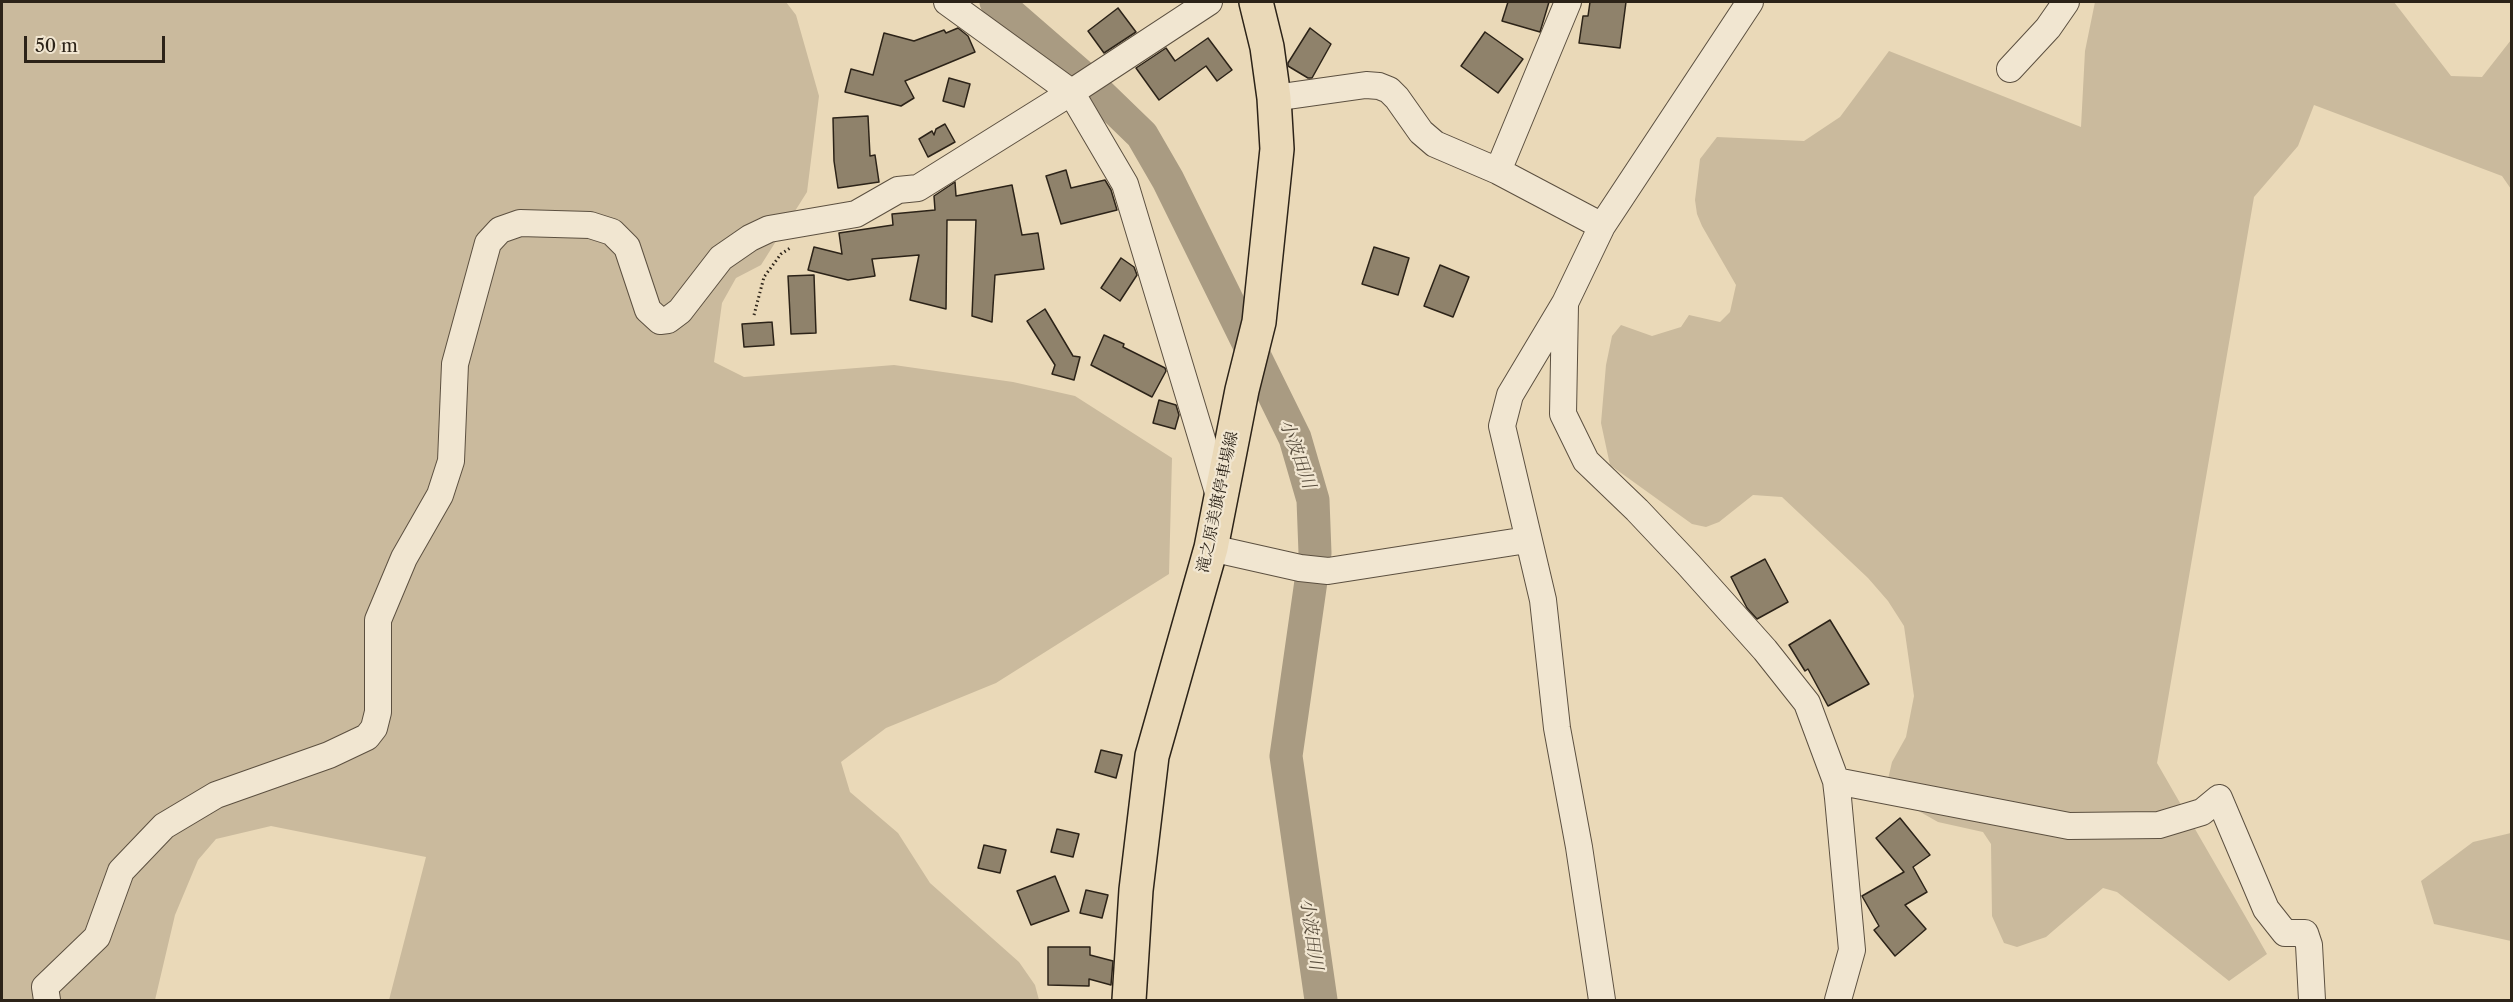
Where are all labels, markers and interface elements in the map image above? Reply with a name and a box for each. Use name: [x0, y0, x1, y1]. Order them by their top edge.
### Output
scale bar: [27, 24, 168, 62]
text: 50 m: [35, 35, 78, 57]
water label: 小波田川: [1275, 416, 1319, 492]
street label: 滝之原美旗停車場線: [1194, 430, 1242, 574]
water label: 小波田川: [1295, 897, 1327, 971]

